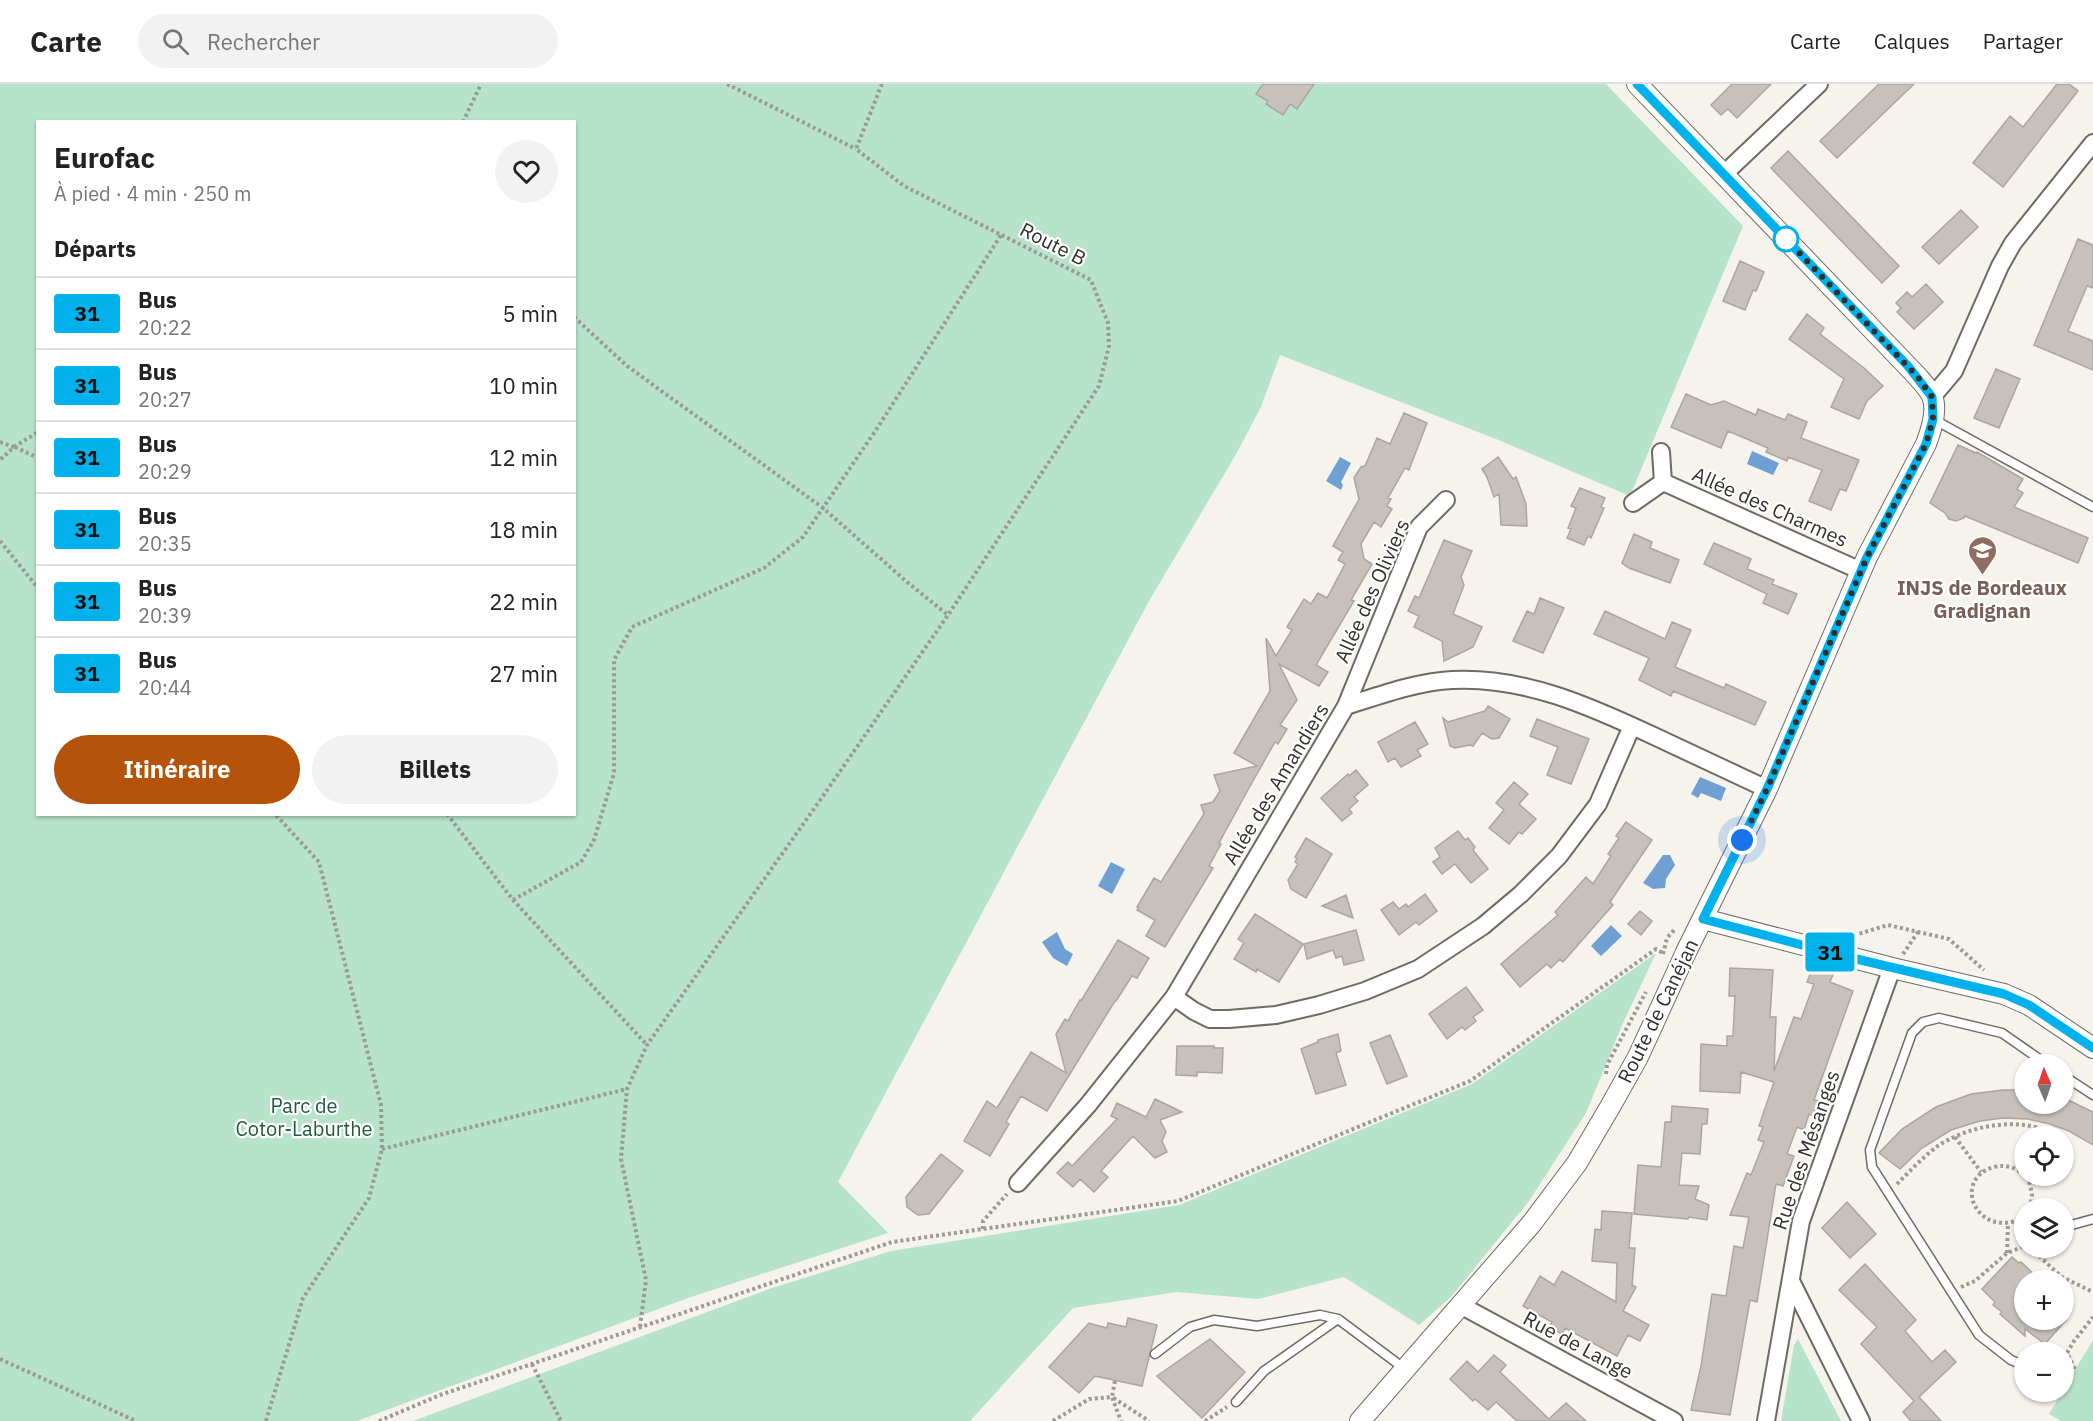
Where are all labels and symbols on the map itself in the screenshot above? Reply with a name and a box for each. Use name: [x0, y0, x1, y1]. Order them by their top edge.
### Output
street label: Route B: [1016, 215, 1091, 272]
unlabelled marker: [1773, 226, 1799, 252]
street label: Allée des Charmes: [1688, 460, 1852, 553]
street label: Allée des Oliviers: [1328, 515, 1415, 667]
school or university icon: INJS de Bordeaux Gradignan: [1966, 534, 1998, 576]
place label: INJS de Bordeaux Gradignan: [1897, 574, 2067, 624]
street label: Allée des Amandiers: [1217, 698, 1335, 870]
your location: [1727, 825, 1757, 855]
line badge: 31: [1803, 932, 1857, 972]
street label: Route de Canéjan: [1611, 934, 1704, 1087]
north arrow: [2014, 1054, 2074, 1114]
street label: Rue des Mésanges: [1766, 1066, 1845, 1233]
park label: Parc de Cotor-Laburthe: [235, 1092, 373, 1142]
street label: Rue de Lange: [1519, 1304, 1638, 1385]

